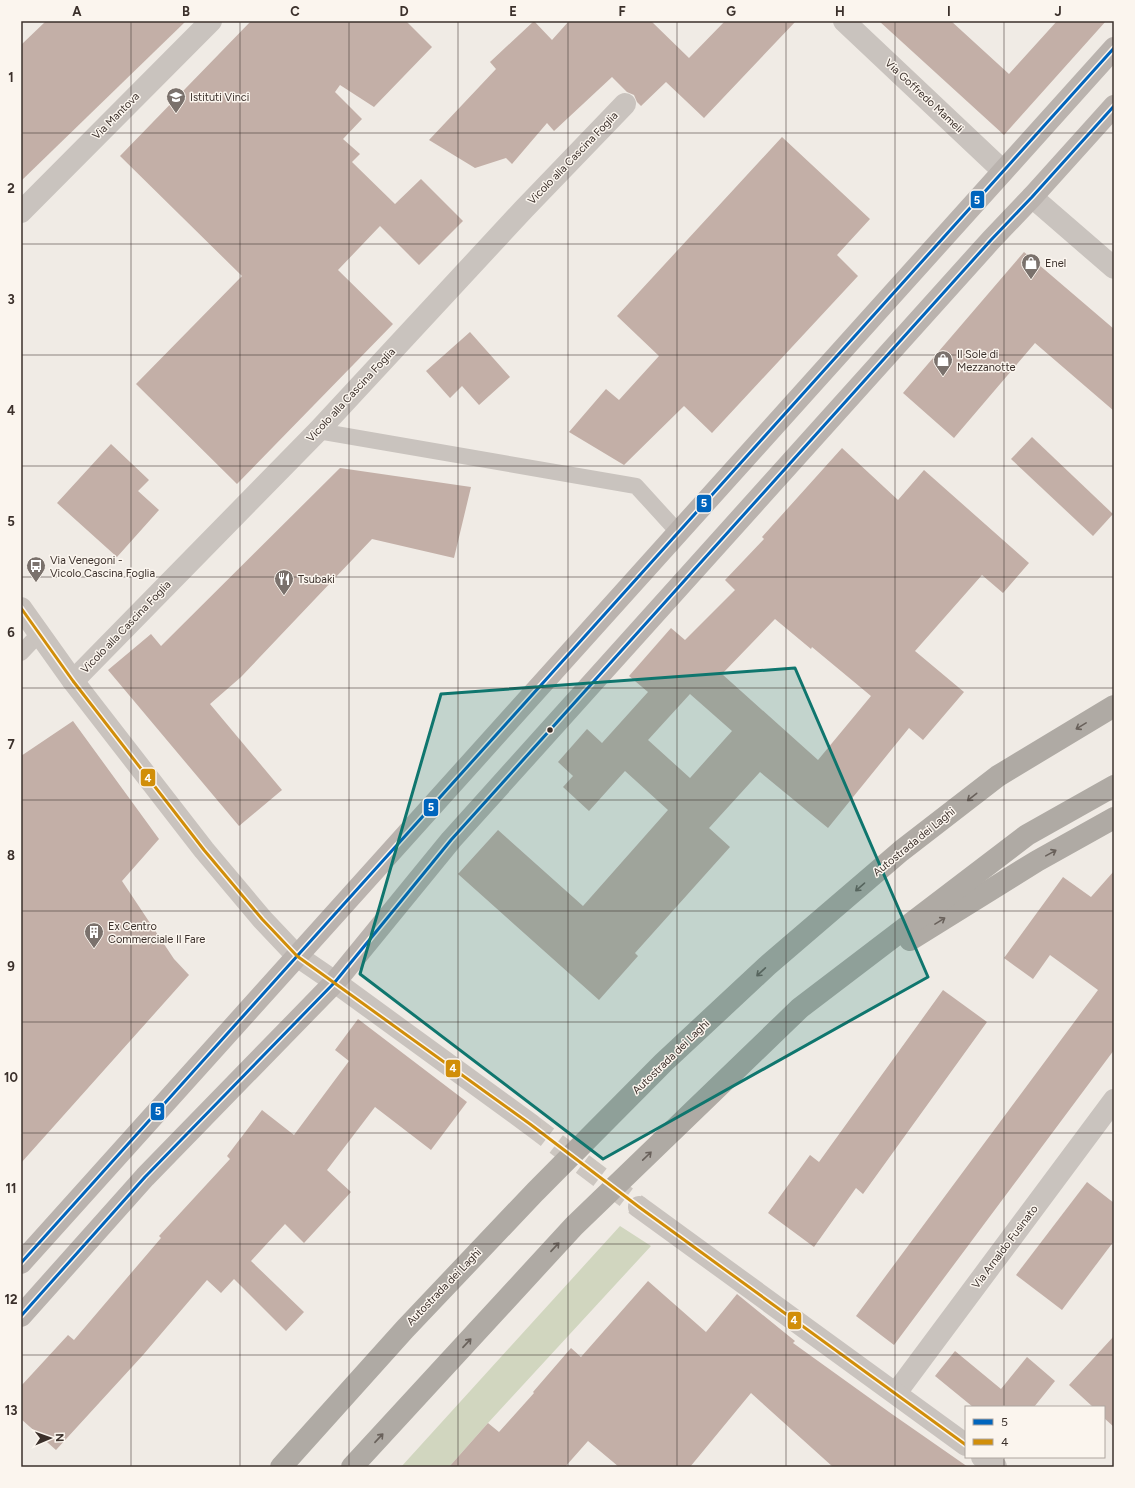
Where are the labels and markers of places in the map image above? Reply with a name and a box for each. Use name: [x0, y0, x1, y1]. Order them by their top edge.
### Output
school or university icon: Istituti Vinci: [165, 86, 187, 114]
place label: Istituti Vinci: [190, 91, 249, 104]
shop icon: Enel: [1020, 252, 1042, 280]
place label: Enel: [1045, 257, 1066, 270]
place label: Il Sole di Mezzanotte: [957, 348, 1016, 374]
shop icon: Il Sole di Mezzanotte: [932, 349, 954, 377]
place label: Via Venegoni - Vicolo Cascina Foglia: [50, 554, 155, 580]
bus stop icon: Via Venegoni - Vicolo Cascina Foglia: [25, 555, 47, 583]
restaurant icon: Tsubaki: [273, 568, 295, 596]
place label: Tsubaki: [298, 573, 335, 586]
unlabelled marker: [545, 725, 555, 735]
place label: Ex Centro Commerciale Il Fare: [108, 920, 205, 946]
building icon: Ex Centro Commerciale Il Fare: [83, 921, 105, 949]

